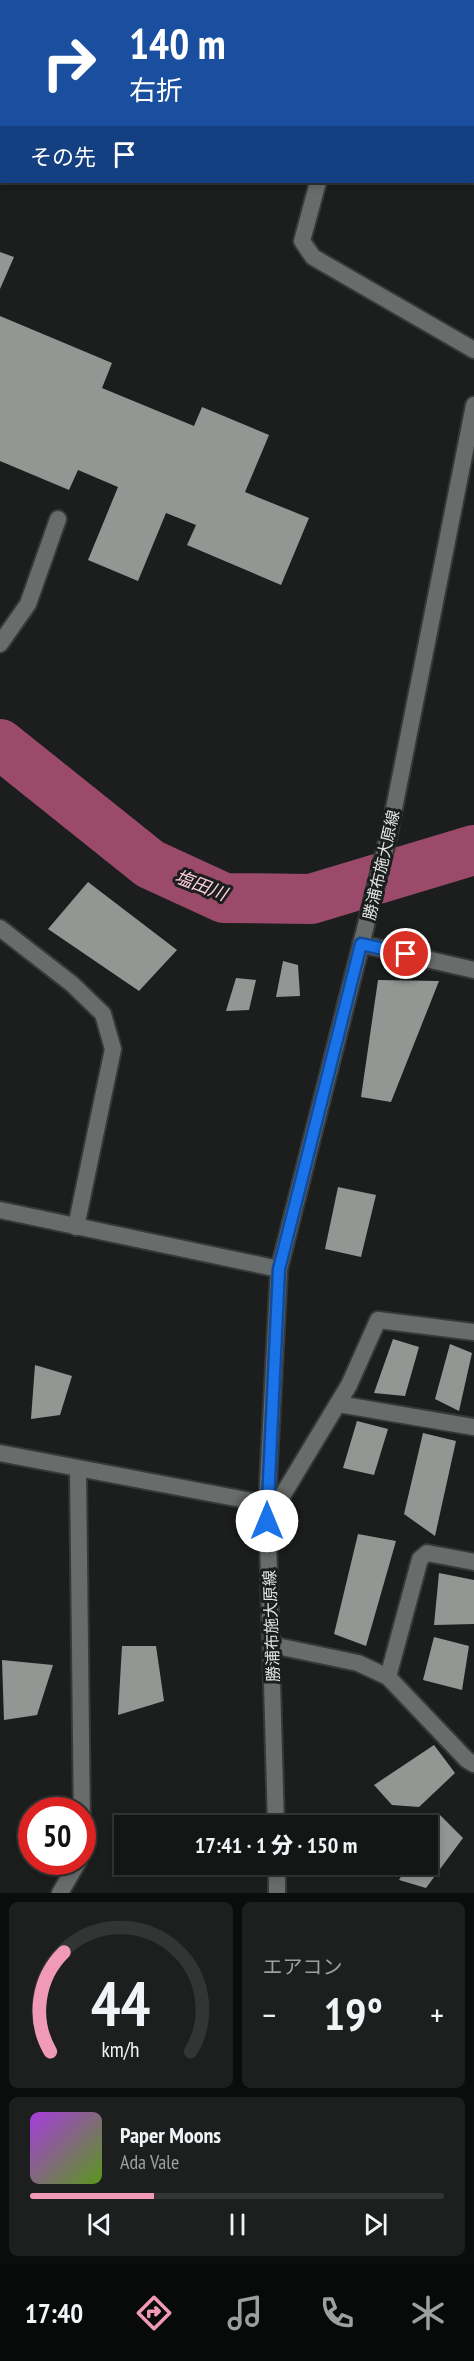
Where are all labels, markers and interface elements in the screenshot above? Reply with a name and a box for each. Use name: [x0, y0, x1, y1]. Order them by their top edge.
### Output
text: 140 m: [129, 16, 226, 71]
icon: right: [30, 24, 108, 102]
text: 右折: [129, 73, 183, 107]
icon: arrive: [108, 138, 141, 171]
text: その先: [30, 143, 96, 171]
street label: 勝浦布施大原線: [359, 808, 403, 922]
water label: 塩田川: [172, 865, 232, 906]
pin: [380, 928, 431, 979]
icon: arrive: [389, 937, 422, 970]
position arrow: [235, 1489, 299, 1553]
street label: 勝浦布施大原線: [259, 1570, 283, 1682]
speed limit sign: 50: [18, 1797, 96, 1875]
text: 17:41 · 1 分 · 150 m: [195, 1831, 357, 1859]
text: エアコン: [263, 1954, 343, 1980]
text: 44: [91, 1962, 151, 2043]
text: 19°: [324, 1984, 383, 2042]
text: −: [263, 1993, 276, 2036]
text: +: [430, 1993, 444, 2036]
text: km/h: [102, 2035, 140, 2063]
text: Paper Moons: [120, 2121, 221, 2149]
text: Ada Vale: [120, 2149, 179, 2175]
icon: previous: [83, 2208, 116, 2241]
icon: pause: [221, 2208, 254, 2241]
icon: next: [359, 2208, 392, 2241]
icon: directions: [133, 2292, 175, 2334]
icon: music: [224, 2292, 266, 2334]
icon: phone: [316, 2292, 358, 2334]
icon: climate: [407, 2292, 449, 2334]
text: 17:40: [25, 2296, 83, 2330]

